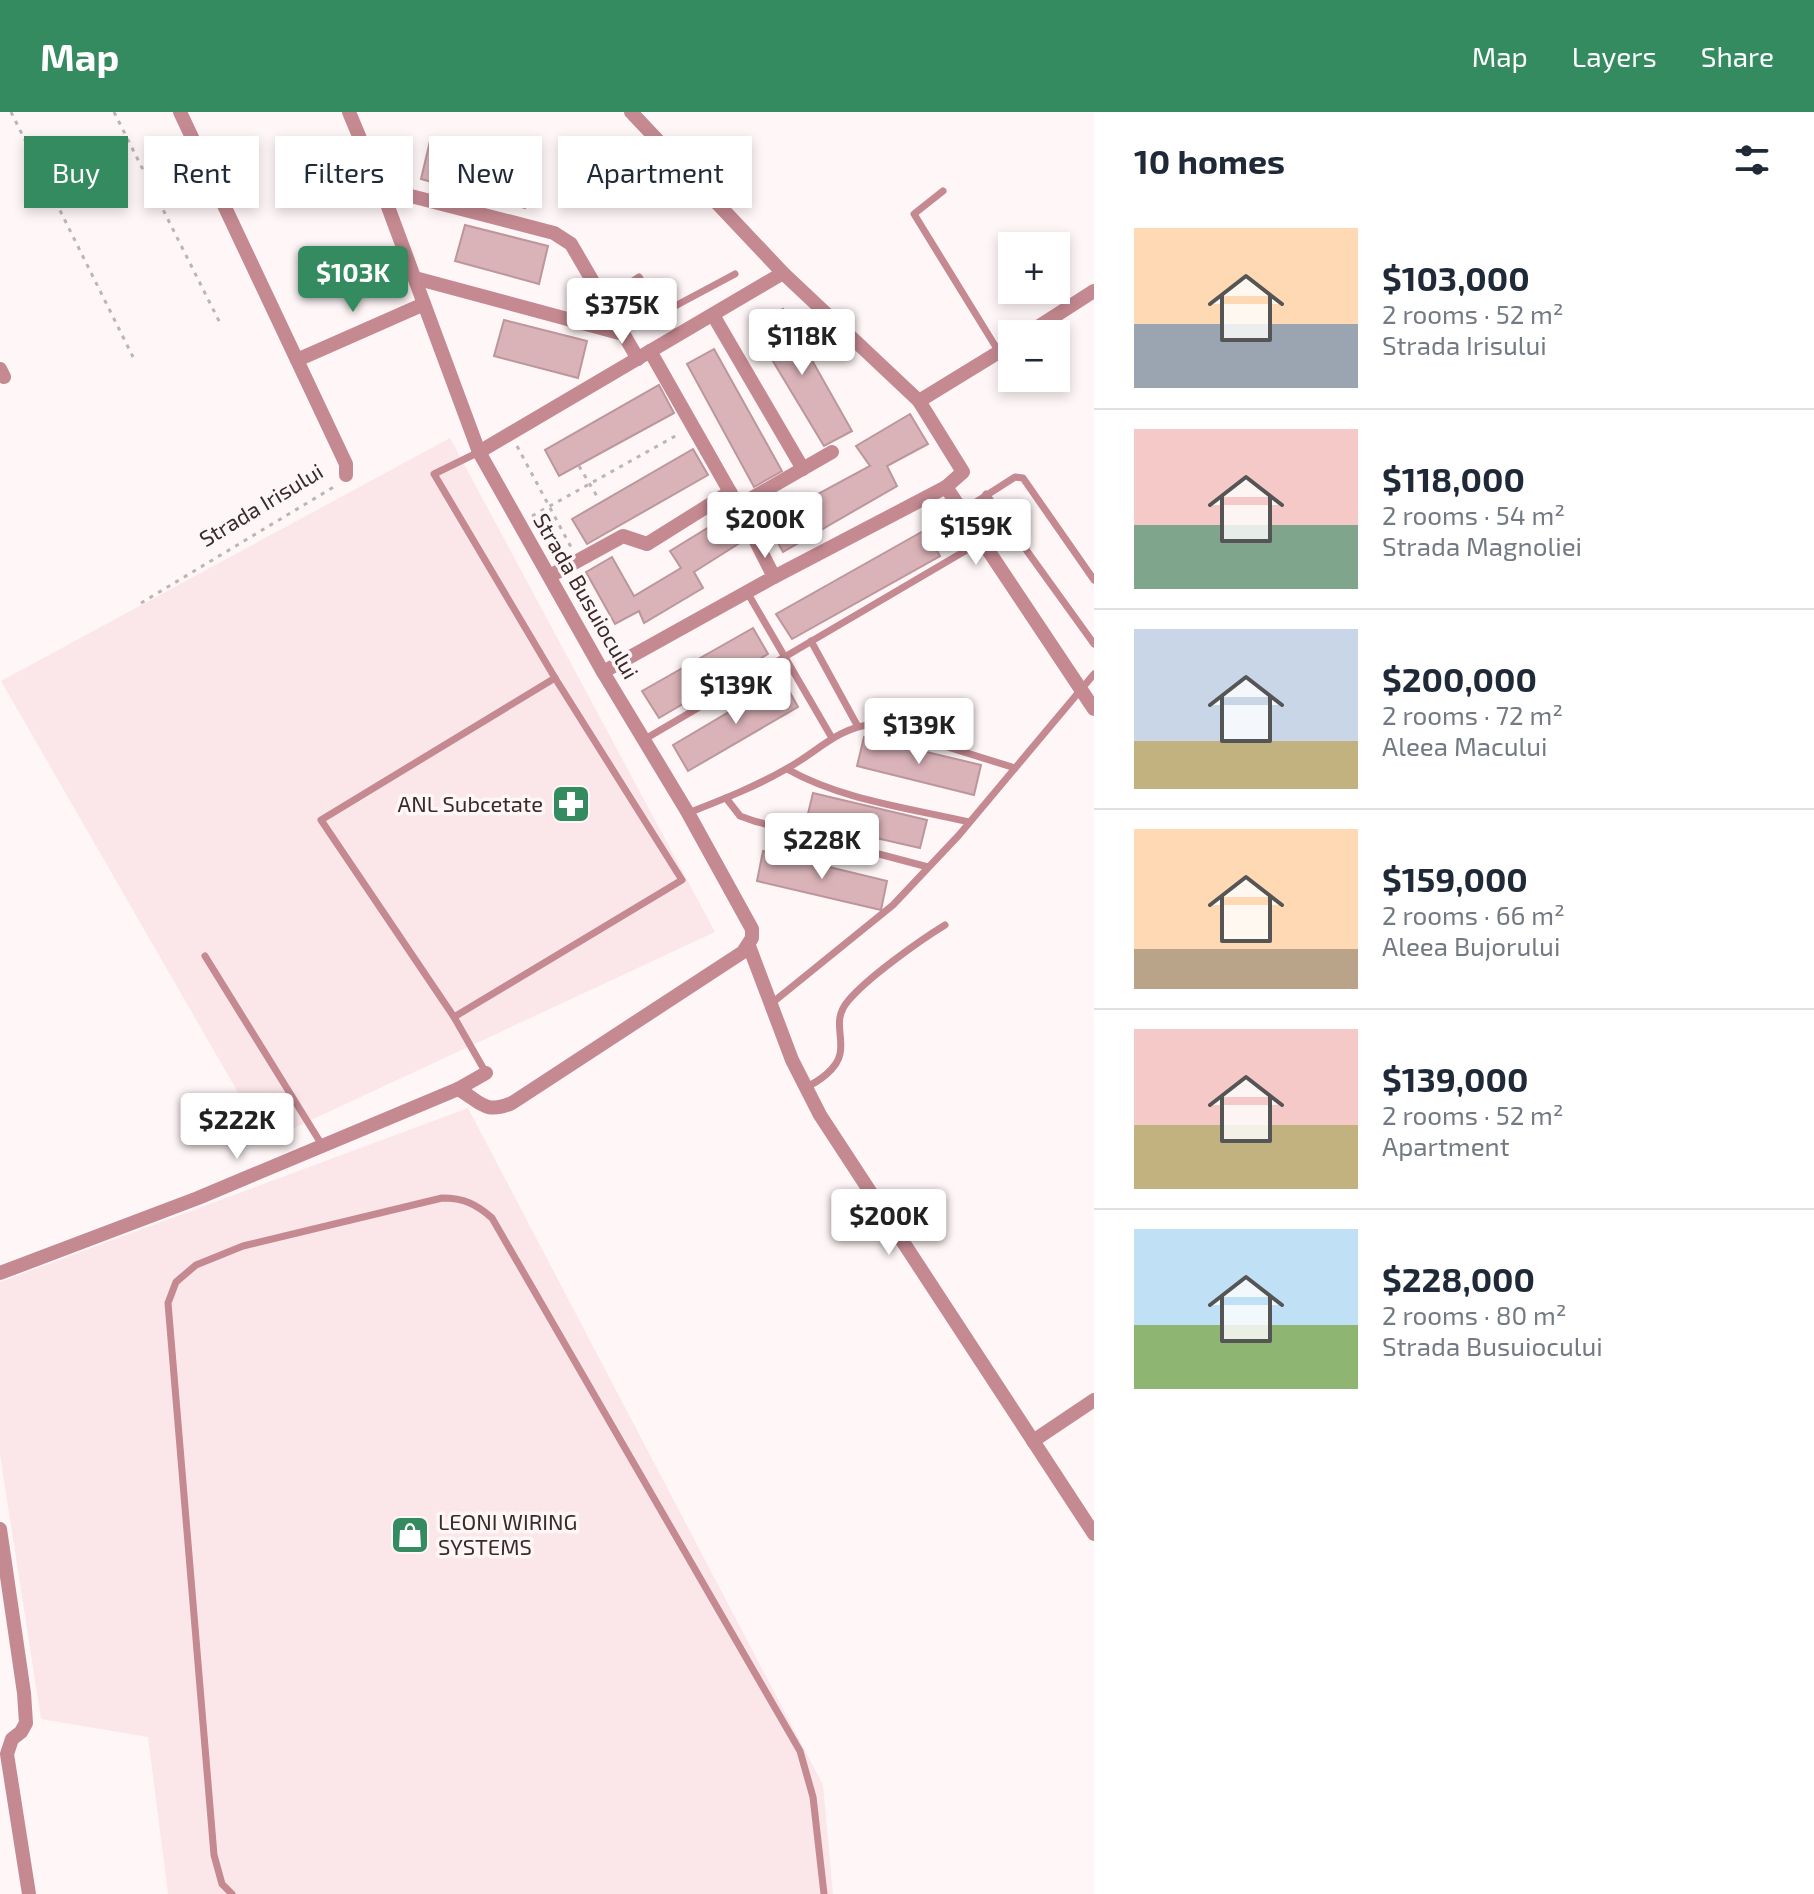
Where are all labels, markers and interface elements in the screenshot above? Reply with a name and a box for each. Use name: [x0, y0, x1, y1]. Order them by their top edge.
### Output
text: Map: [40, 33, 119, 79]
text: Map: [1472, 39, 1528, 73]
text: Layers: [1572, 39, 1657, 73]
text: Share: [1701, 39, 1774, 73]
chip: Buy: [24, 136, 128, 208]
chip: Rent: [144, 136, 259, 208]
chip: Filters: [275, 136, 413, 208]
chip: New: [429, 136, 542, 208]
chip: Apartment: [558, 136, 752, 208]
icon: filters: [1730, 138, 1774, 182]
text: 10 homes: [1134, 140, 1285, 181]
map controls: [998, 232, 1070, 392]
button: +: [998, 232, 1070, 304]
pin: $103K: [297, 246, 409, 314]
text: $103K: [316, 256, 390, 287]
text: $103,000: [1382, 257, 1530, 298]
icon: home: [1198, 260, 1294, 356]
pin: $375K: [566, 278, 678, 346]
text: $375K: [585, 288, 659, 319]
text: 2 rooms · 52 m²: [1382, 298, 1564, 329]
pin: $118K: [746, 309, 858, 377]
text: $118K: [767, 319, 837, 350]
button: −: [998, 320, 1070, 392]
text: Strada Irisului: [1382, 329, 1547, 360]
street label: Strada Irisului: [194, 457, 327, 551]
text: $118,000: [1382, 458, 1525, 499]
icon: home: [1198, 461, 1294, 557]
pin: $200K: [709, 492, 821, 560]
pin: $159K: [920, 499, 1032, 567]
text: 2 rooms · 54 m²: [1382, 499, 1565, 530]
text: $200K: [725, 502, 805, 533]
street label: Strada Busuiocului: [529, 508, 645, 683]
text: $159K: [940, 509, 1012, 540]
text: Strada Magnoliei: [1382, 530, 1582, 561]
pin: $139K: [680, 658, 792, 726]
text: $200,000: [1382, 658, 1537, 699]
icon: home: [1198, 661, 1294, 757]
text: $139K: [700, 668, 772, 699]
pin: $139K: [863, 698, 975, 766]
text: 2 rooms · 72 m²: [1382, 699, 1563, 730]
text: $139K: [883, 708, 955, 739]
text: Aleea Macului: [1382, 730, 1548, 761]
pharmacy icon: ANL Subcetate: [550, 783, 592, 825]
place label: ANL Subcetate: [398, 790, 543, 816]
pin: $228K: [766, 813, 878, 881]
text: $228K: [783, 823, 861, 854]
text: $159,000: [1382, 858, 1528, 899]
icon: home: [1198, 861, 1294, 957]
text: 2 rooms · 66 m²: [1382, 899, 1565, 930]
text: Aleea Bujorului: [1382, 930, 1560, 961]
text: $139,000: [1382, 1058, 1528, 1099]
icon: home: [1198, 1061, 1294, 1157]
pin: $222K: [181, 1093, 293, 1161]
text: 2 rooms · 52 m²: [1382, 1099, 1564, 1130]
text: $222K: [199, 1103, 275, 1134]
text: Apartment: [1382, 1130, 1510, 1161]
pin: $200K: [833, 1189, 945, 1257]
text: $200K: [849, 1199, 929, 1230]
text: $228,000: [1382, 1258, 1535, 1299]
icon: home: [1198, 1261, 1294, 1357]
text: 2 rooms · 80 m²: [1382, 1299, 1567, 1330]
text: Strada Busuiocului: [1382, 1330, 1603, 1361]
place label: LEONI WIRING SYSTEMS: [438, 1508, 577, 1559]
shop icon: LEONI WIRING SYSTEMS: [389, 1514, 431, 1556]

